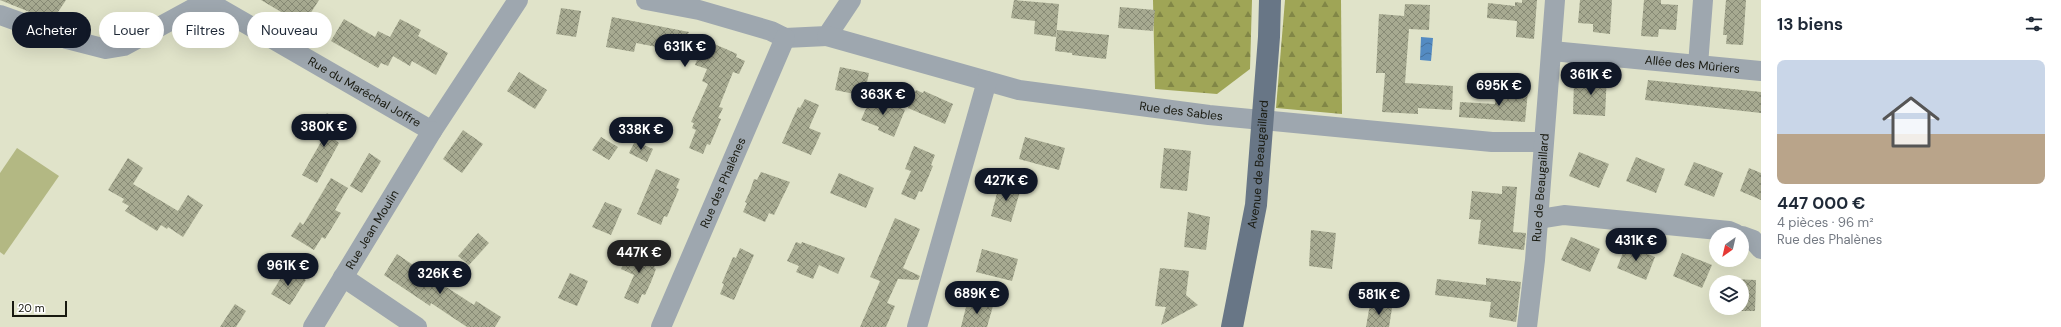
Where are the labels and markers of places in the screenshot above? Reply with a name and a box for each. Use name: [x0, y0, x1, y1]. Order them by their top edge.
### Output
pin: 631K €: [652, 34, 718, 68]
pin: 361K €: [1558, 62, 1624, 96]
pin: 695K €: [1466, 73, 1532, 107]
pin: 363K €: [850, 82, 916, 116]
pin: 380K €: [291, 114, 357, 148]
pin: 338K €: [608, 117, 674, 151]
pin: 427K €: [973, 168, 1039, 202]
pin: 431K €: [1603, 228, 1669, 262]
pin: 447K €: [606, 240, 672, 274]
pin: 961K €: [255, 253, 321, 287]
pin: 326K €: [407, 261, 473, 295]
pin: 689K €: [944, 281, 1010, 315]
pin: 581K €: [1346, 282, 1412, 316]

